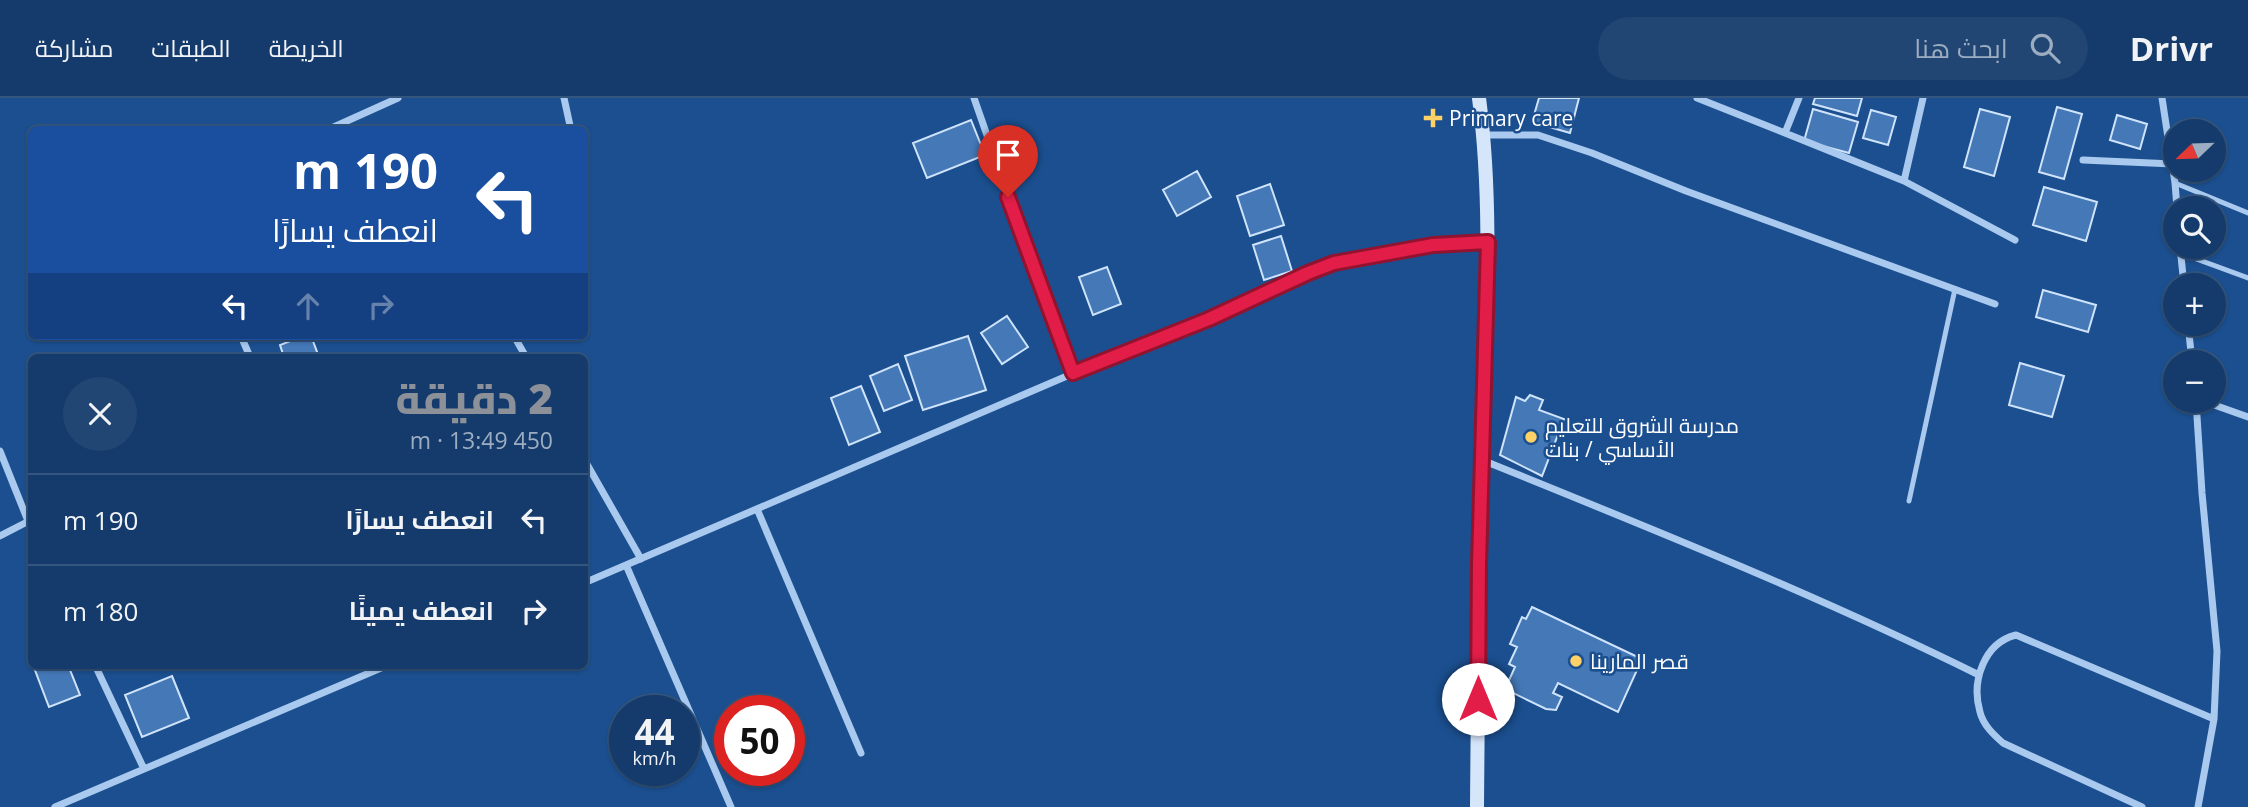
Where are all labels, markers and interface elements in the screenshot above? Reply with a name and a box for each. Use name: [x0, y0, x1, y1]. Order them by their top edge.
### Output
search box: [1598, 17, 2088, 80]
text: Drivr: [2130, 26, 2213, 71]
icon: search: [2026, 29, 2064, 67]
text: ابحث هنا: [1914, 30, 2008, 66]
text: مشاركة: [35, 31, 113, 64]
text: الطبقات: [151, 31, 231, 64]
text: الخريطة: [269, 31, 344, 64]
place label: Primary care: [1449, 104, 1573, 132]
marker: Primary care: [1423, 108, 1443, 128]
north arrow: [2163, 119, 2226, 182]
map controls: [2163, 119, 2226, 413]
pin: [978, 125, 1038, 197]
icon: arrive: [989, 136, 1027, 174]
text: 190 m: [293, 137, 438, 203]
icon: left: [462, 154, 553, 245]
button: search: [2163, 196, 2226, 259]
text: انعطف يسارًا: [272, 208, 438, 251]
button: +: [2163, 273, 2226, 336]
icon: left: [216, 287, 254, 325]
icon: ahead: [289, 287, 327, 325]
icon: right: [362, 287, 400, 325]
button: −: [2163, 350, 2226, 413]
text: 2 دقيقة: [396, 369, 553, 426]
button: close: [63, 377, 137, 451]
place label: مدرسة الشروق للتعليم الأساسي / بنات: [1545, 411, 1739, 465]
text: 450 m · 13:49: [410, 424, 553, 456]
marker: مدرسة الشروق للتعليم الأساسي / بنات: [1523, 429, 1539, 445]
text: انعطف يسارًا: [345, 501, 494, 537]
icon: left: [515, 501, 553, 539]
text: 190 m: [63, 502, 138, 538]
text: انعطف يمينًا: [349, 592, 494, 628]
icon: right: [515, 592, 553, 630]
text: 180 m: [63, 593, 138, 629]
place label: قصر المارينا: [1590, 647, 1689, 675]
marker: قصر المارينا: [1568, 653, 1584, 669]
position arrow: [1441, 662, 1515, 736]
speed limit sign: 50: [714, 695, 805, 786]
text: 44: [634, 708, 675, 755]
text: km/h: [633, 746, 676, 770]

